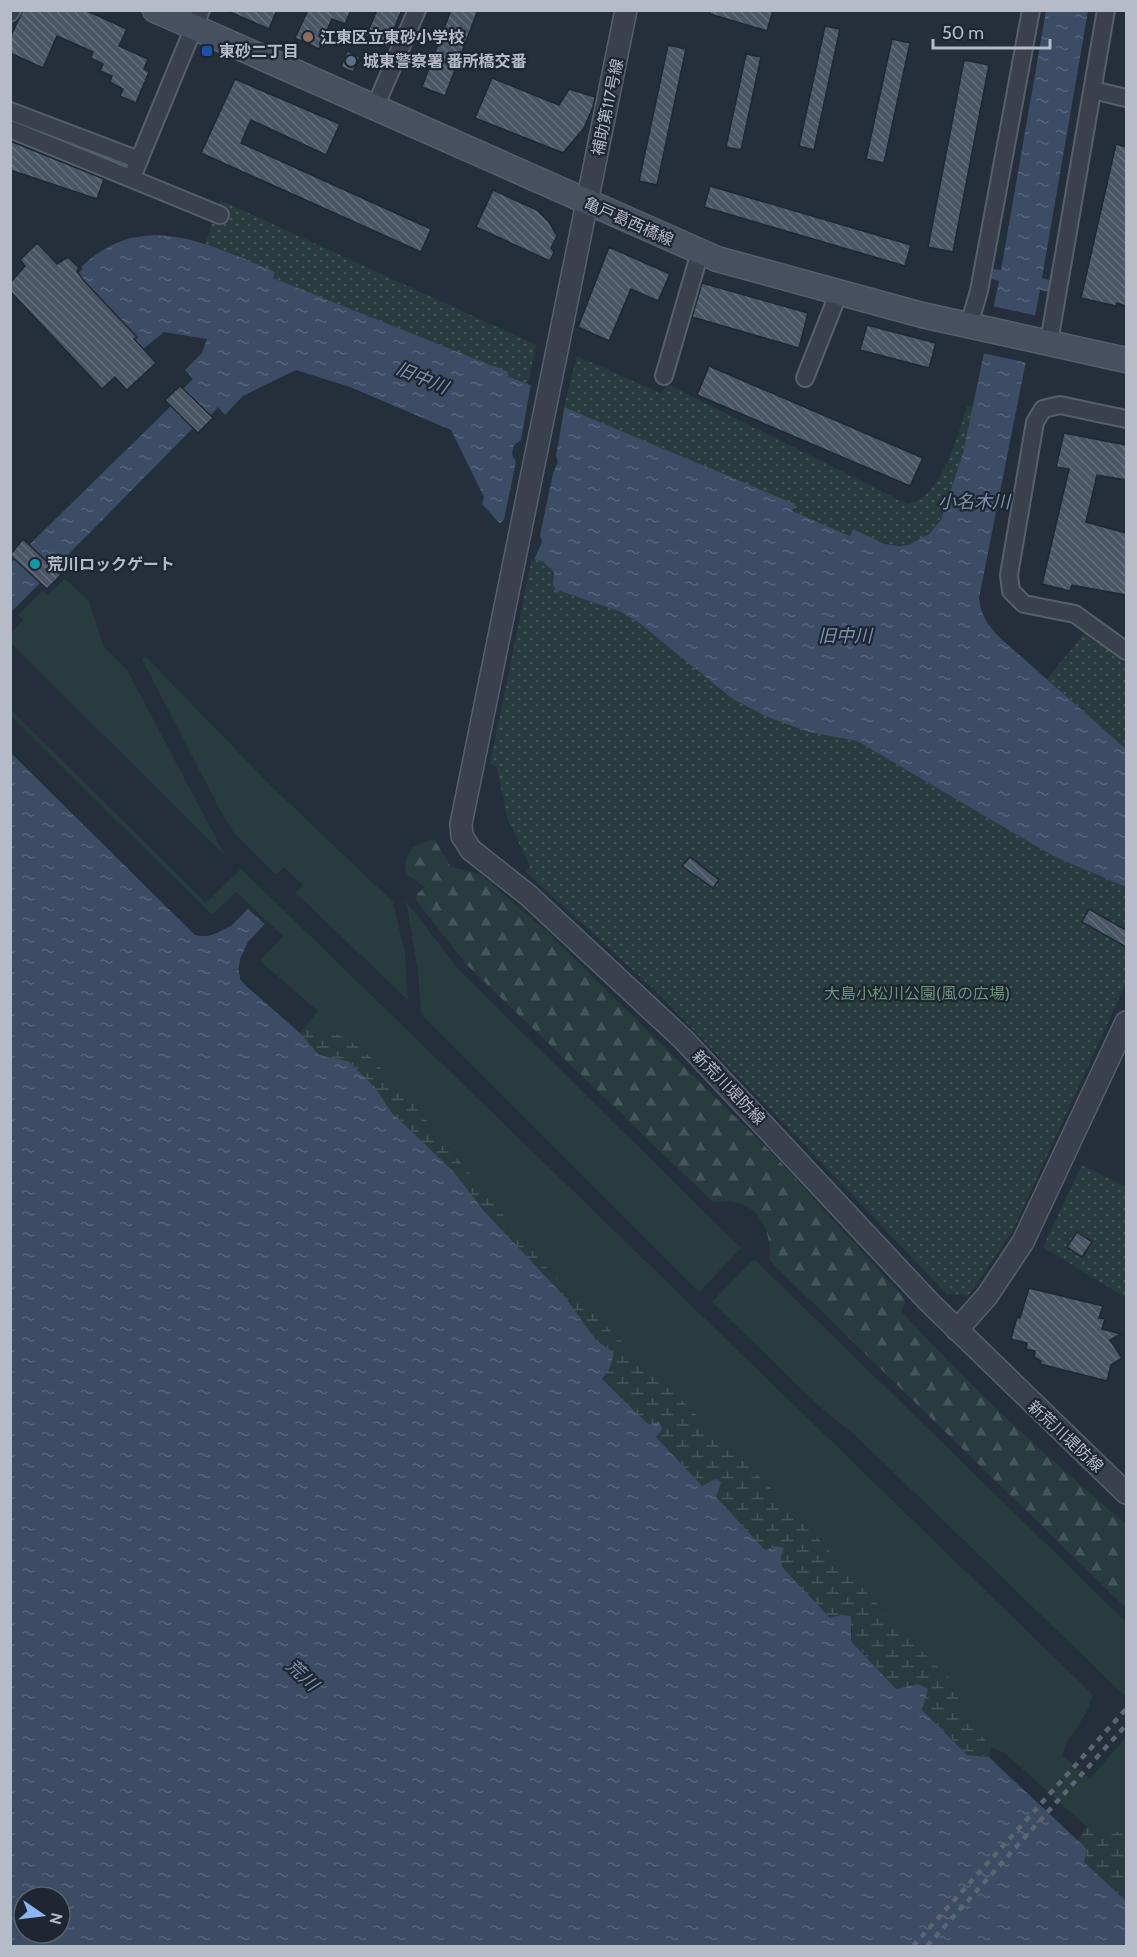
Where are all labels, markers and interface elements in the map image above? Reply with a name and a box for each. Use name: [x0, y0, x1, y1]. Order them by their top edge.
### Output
scale bar: [933, 12, 1050, 50]
text: 50 m: [942, 22, 984, 44]
place label: 江東区立東砂小学校: [320, 28, 464, 47]
marker: 江東区立東砂小学校: [301, 30, 315, 44]
place label: 東砂二丁目: [219, 42, 299, 61]
marker: 東砂二丁目: [200, 44, 214, 58]
place label: 城東警察署 番所橋交番: [363, 52, 527, 71]
marker: 城東警察署 番所橋交番: [344, 54, 358, 68]
street label: 補助第117号線: [588, 57, 627, 157]
street label: 亀戸葛西橋線: [581, 193, 677, 250]
water label: 旧中川: [393, 357, 453, 399]
water label: 小名木川: [938, 491, 1012, 513]
place label: 荒川ロックゲート: [47, 555, 175, 574]
marker: 荒川ロックゲート: [28, 557, 42, 571]
water label: 旧中川: [818, 625, 874, 647]
park label: 大島小松川公園(風の広場): [824, 984, 1010, 1003]
street label: 新荒川堤防線: [688, 1046, 769, 1128]
street label: 新荒川堤防線: [1024, 1397, 1107, 1476]
water label: 荒川: [281, 1655, 324, 1697]
north arrow: [12, 1885, 72, 1945]
text: N: [45, 1911, 67, 1926]

